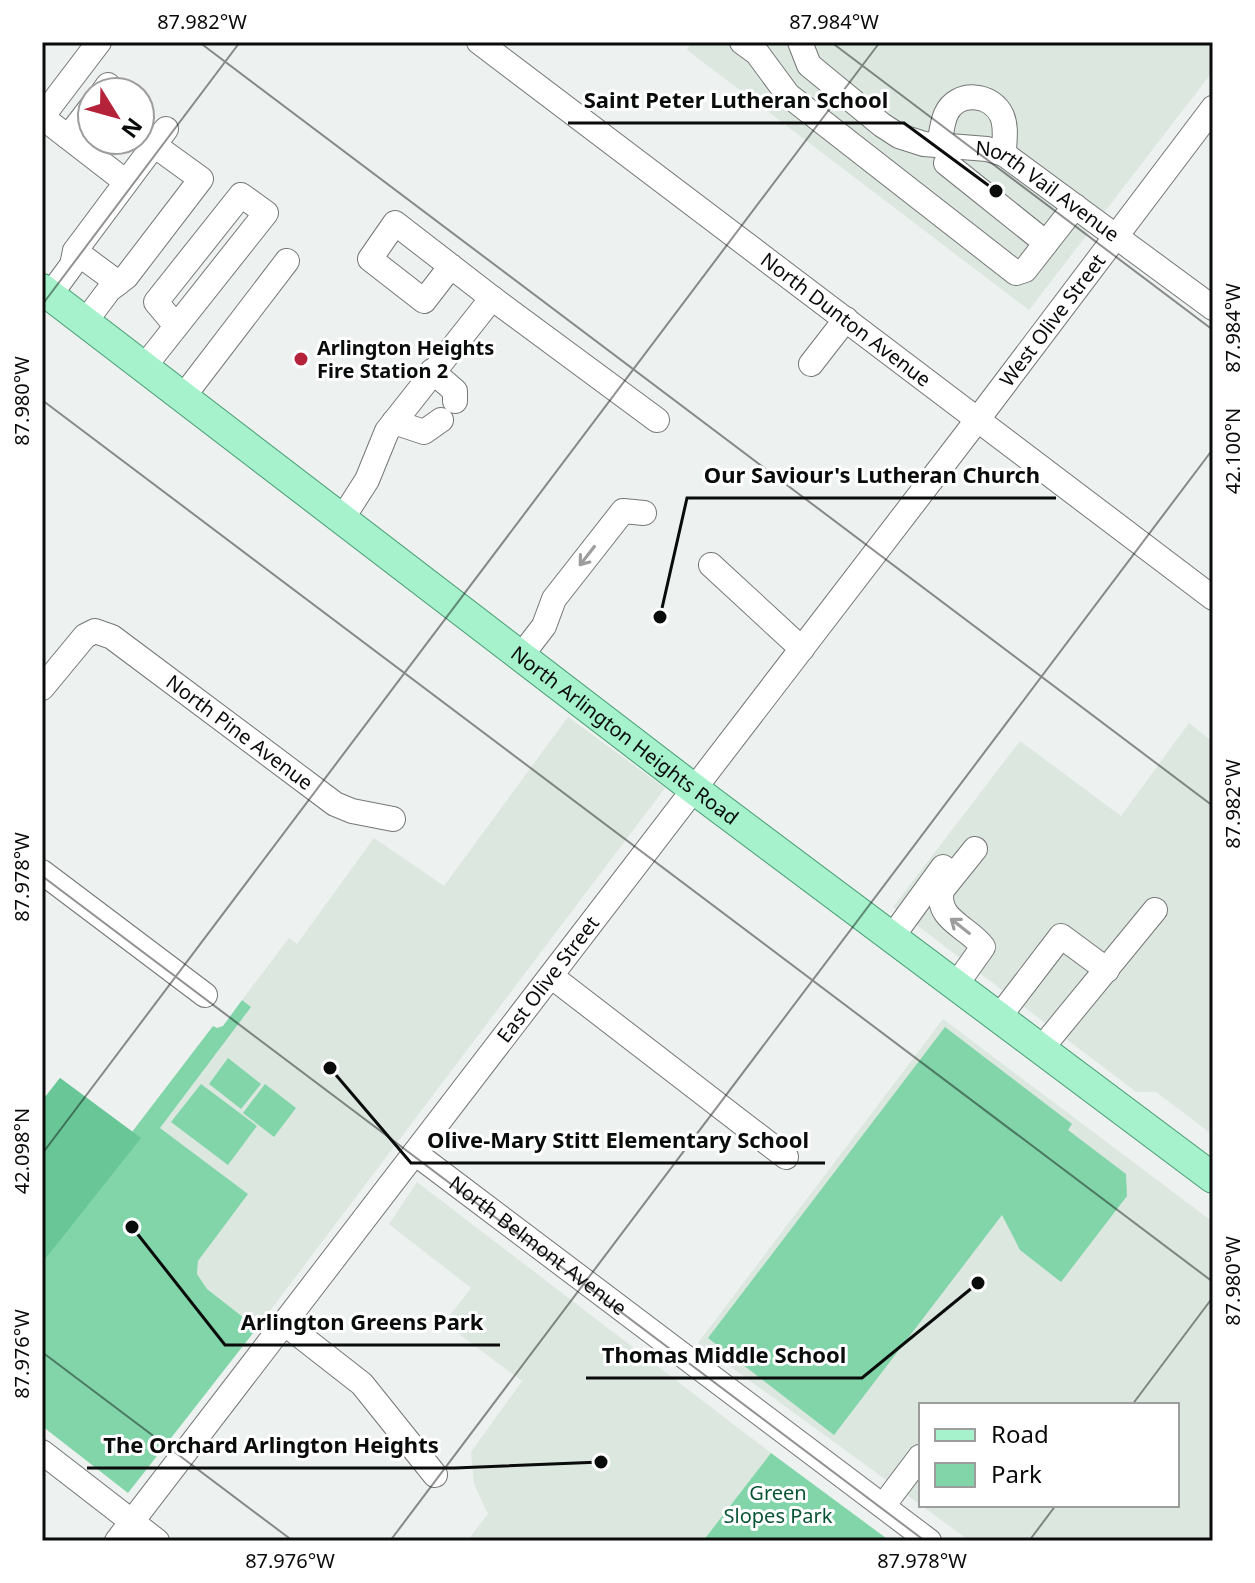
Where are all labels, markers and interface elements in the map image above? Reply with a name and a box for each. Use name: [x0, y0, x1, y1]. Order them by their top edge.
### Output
text: 87.982°W: [157, 8, 247, 35]
text: 87.984°W: [789, 8, 879, 35]
north arrow: [76, 76, 156, 156]
callout: Saint Peter Lutheran School: [568, 77, 904, 123]
text: Saint Peter Lutheran School: [584, 84, 888, 114]
text: N: [115, 112, 150, 145]
street label: North Vail Avenue: [975, 134, 1125, 247]
street label: North Dunton Avenue: [755, 246, 937, 393]
street label: West Olive Street: [993, 248, 1111, 392]
text: 87.984°W: [1219, 283, 1246, 373]
place label: Arlington Heights Fire Station 2: [317, 334, 494, 384]
marker: Arlington Heights Fire Station 2: [292, 350, 310, 368]
text: 87.980°W: [8, 356, 35, 446]
text: 42.100°N: [1219, 408, 1246, 494]
callout: Our Saviour's Lutheran Church: [687, 452, 1056, 498]
text: Our Saviour's Lutheran Church: [704, 459, 1040, 489]
one-way arrow: [579, 545, 596, 566]
street label: North Arlington Heights Road: [506, 640, 744, 831]
street label: North Pine Avenue: [161, 668, 319, 796]
text: 87.982°W: [1219, 759, 1246, 849]
text: 87.978°W: [8, 832, 35, 922]
street label: East Olive Street: [490, 910, 605, 1048]
one-way arrow: [950, 917, 971, 935]
text: 42.098°N: [8, 1108, 35, 1194]
callout: Olive-Mary Stitt Elementary School: [411, 1117, 825, 1163]
text: Olive-Mary Stitt Elementary School: [427, 1124, 809, 1154]
street label: North Belmont Avenue: [444, 1170, 632, 1321]
text: 87.980°W: [1219, 1236, 1246, 1326]
callout: Arlington Greens Park: [225, 1299, 500, 1345]
text: Arlington Greens Park: [241, 1306, 484, 1336]
text: 87.976°W: [8, 1309, 35, 1399]
callout: Thomas Middle School: [586, 1332, 862, 1378]
text: Thomas Middle School: [602, 1339, 846, 1369]
legend: [919, 1403, 1179, 1507]
text: Road: [991, 1417, 1049, 1450]
callout: The Orchard Arlington Heights: [87, 1422, 455, 1468]
text: The Orchard Arlington Heights: [103, 1429, 439, 1459]
text: Park: [991, 1457, 1042, 1490]
park label: Green Slopes Park: [724, 1479, 833, 1529]
text: 87.976°W: [245, 1547, 335, 1574]
text: 87.978°W: [877, 1547, 967, 1574]

